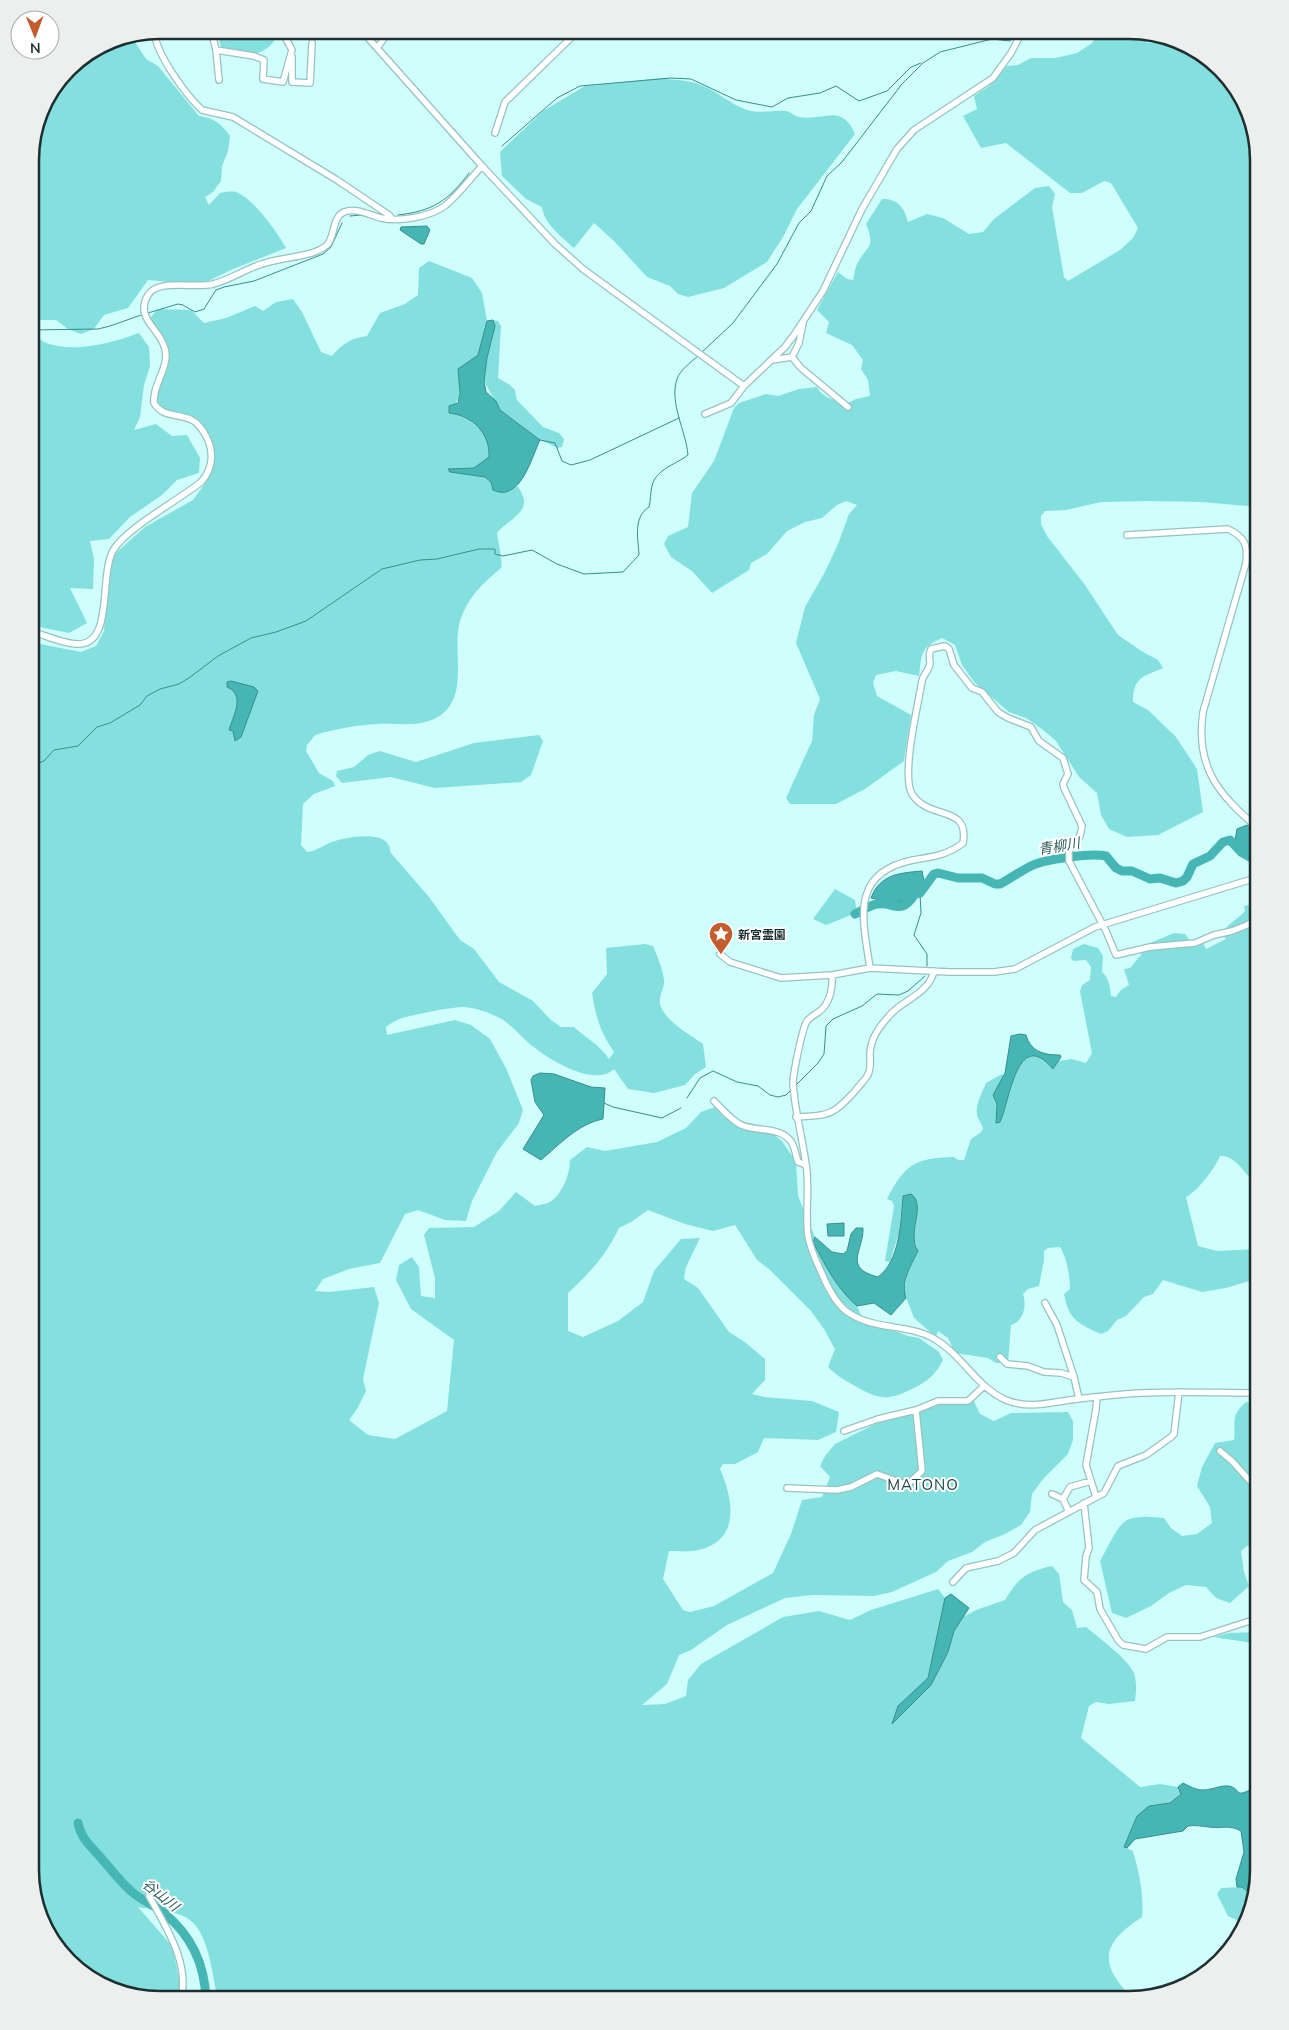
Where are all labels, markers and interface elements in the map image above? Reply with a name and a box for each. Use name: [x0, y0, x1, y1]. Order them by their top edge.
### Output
north arrow: [10, 10, 60, 60]
text: N: [30, 39, 41, 57]
water label: 青柳川: [1037, 833, 1083, 859]
place icon: 新宮霊園: [708, 921, 734, 955]
place label: 新宮霊園: [738, 927, 786, 942]
district label: MATONO: [887, 1475, 959, 1494]
water label: 谷山川: [139, 1875, 185, 1916]

